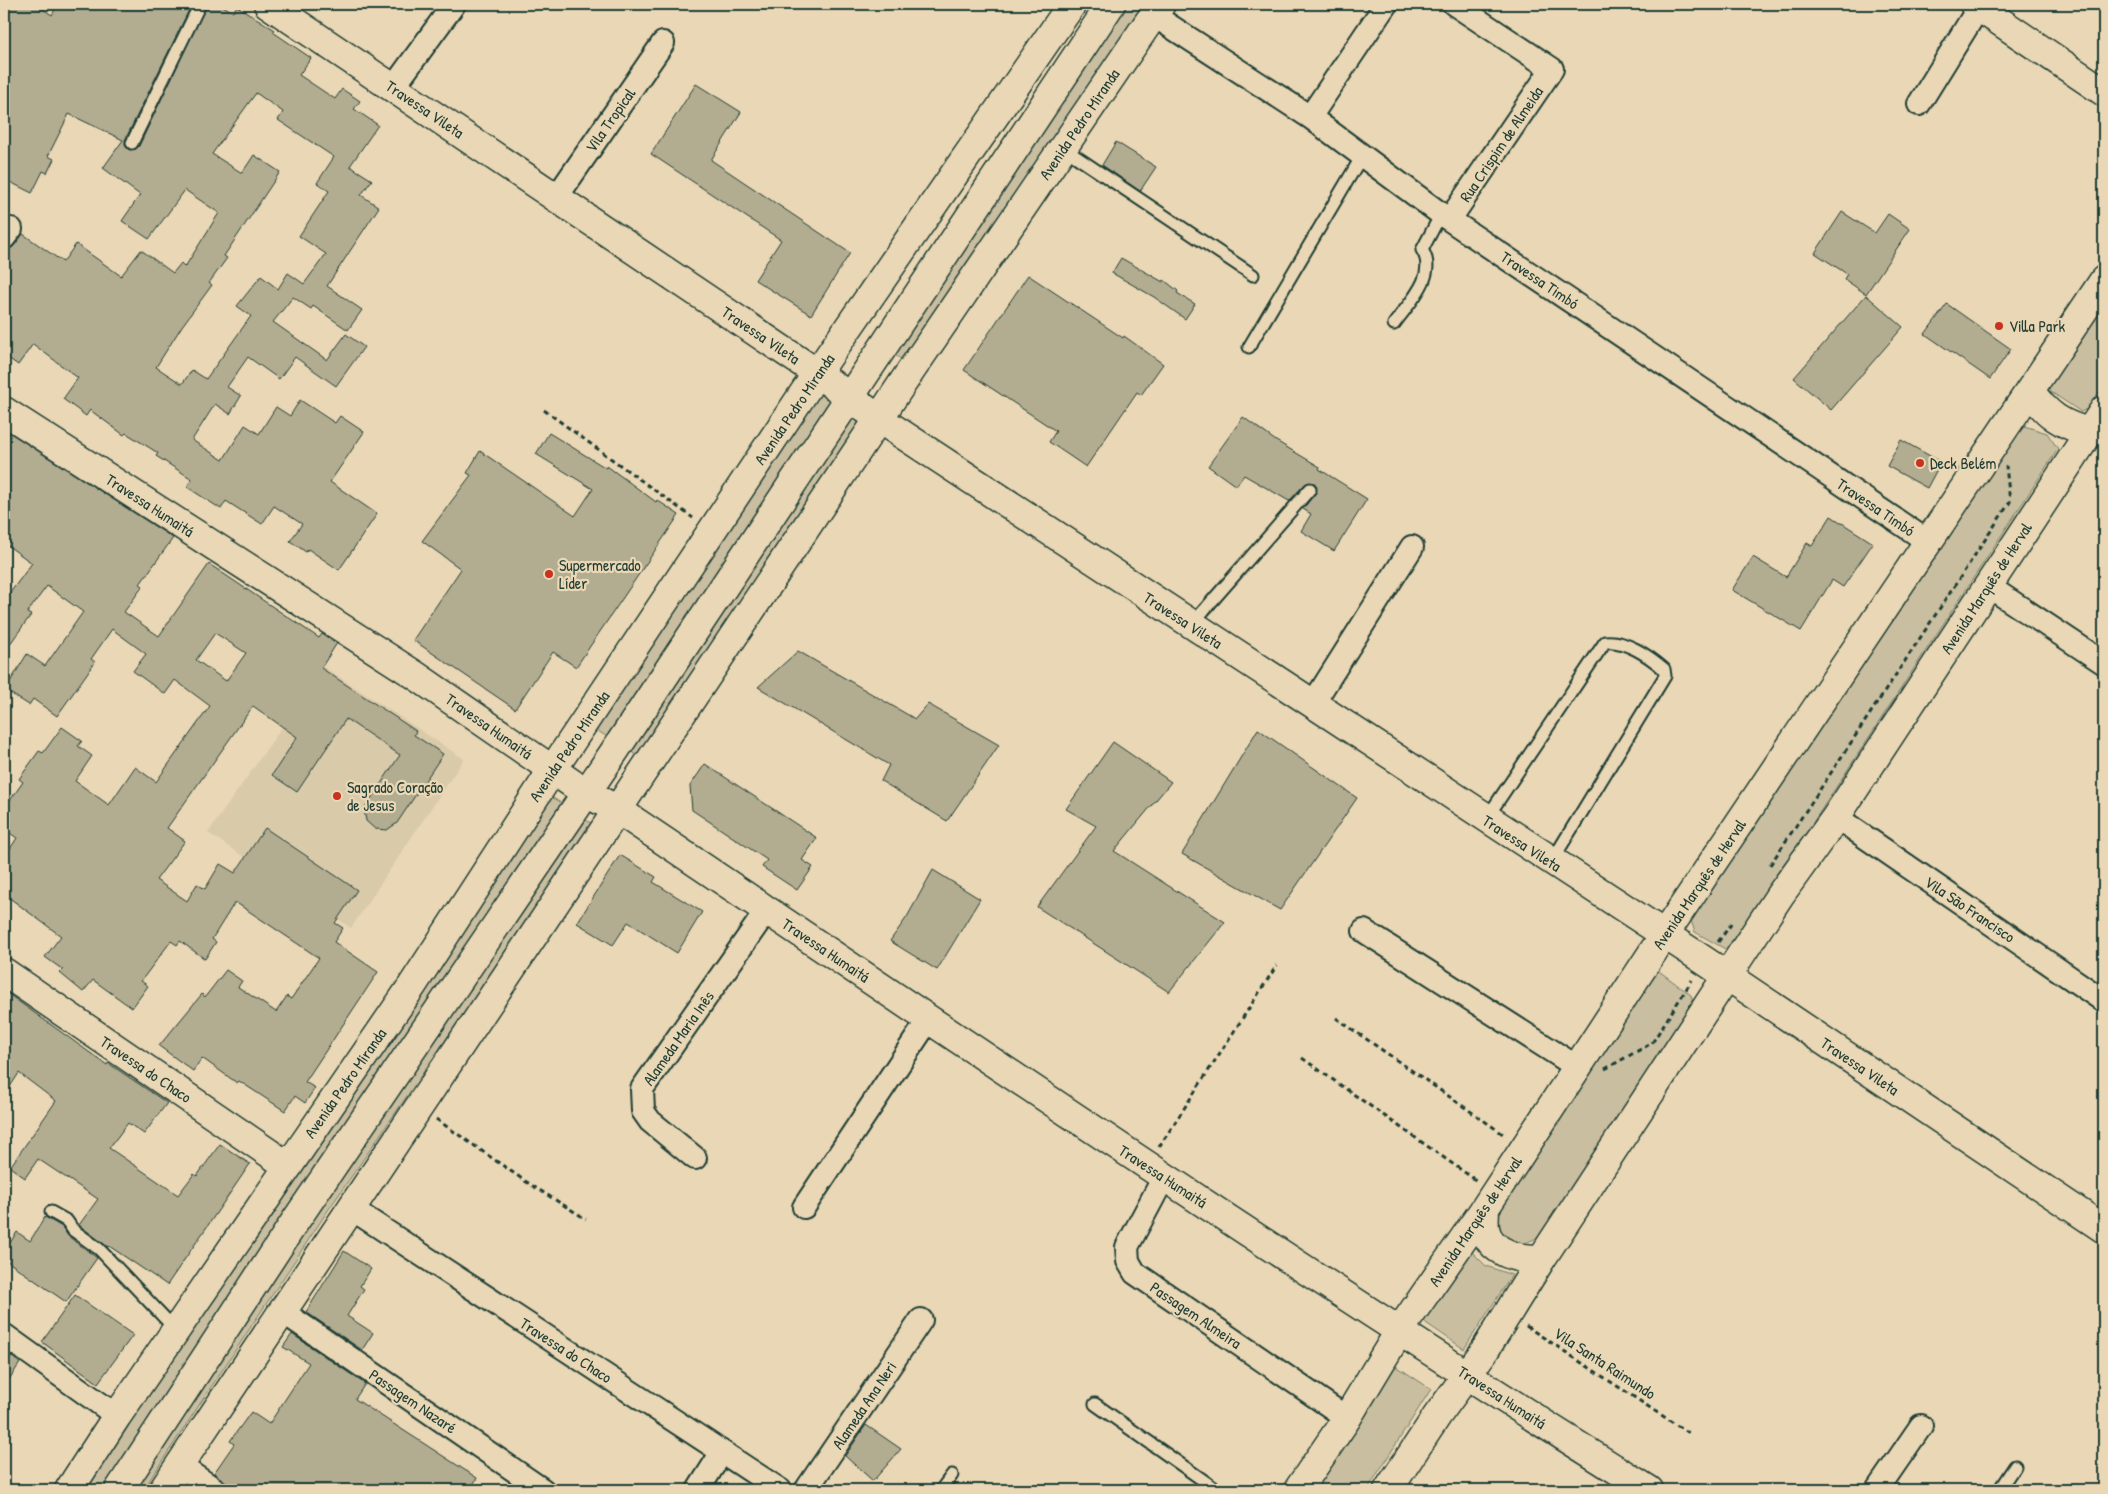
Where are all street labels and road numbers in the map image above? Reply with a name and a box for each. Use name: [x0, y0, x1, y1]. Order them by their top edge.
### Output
street label: Avenida Pedro Miranda: [1034, 64, 1124, 184]
street label: Travessa Vileta: [382, 75, 468, 143]
street label: Rua Crispim de Almeida: [1454, 82, 1548, 206]
street label: Vila Tropical: [580, 83, 641, 157]
street label: Travessa Timbó: [1497, 246, 1584, 315]
street label: Travessa Vileta: [718, 301, 804, 369]
street label: Avenida Pedro Miranda: [749, 349, 839, 469]
street label: Travessa Humaitá: [101, 468, 199, 542]
street label: Travessa Timbó: [1833, 473, 1920, 542]
street label: Avenida Marquês de Herval: [1935, 517, 2037, 658]
street label: Travessa Vileta: [1139, 586, 1227, 654]
street label: Avenida Pedro Miranda: [524, 686, 614, 806]
street label: Travessa Humaitá: [441, 688, 537, 764]
street label: Travessa Vileta: [1478, 809, 1566, 877]
street label: Avenida Marquês de Herval: [1647, 814, 1751, 953]
street label: Vila São Francisco: [1920, 871, 2020, 948]
street label: Travessa Humaitá: [778, 913, 874, 987]
street label: Alameda Maria Inês: [637, 986, 719, 1090]
street label: Avenida Pedro Miranda: [299, 1024, 391, 1142]
street label: Travessa do Chaco: [96, 1030, 196, 1108]
street label: Travessa Vileta: [1817, 1032, 1903, 1100]
street label: Travessa Humaitá: [1114, 1139, 1212, 1213]
street label: Avenida Marquês de Herval: [1423, 1151, 1527, 1290]
street label: Passagem Almeira: [1146, 1276, 1246, 1354]
street label: Travessa do Chaco: [516, 1312, 617, 1388]
street label: Vila Santa Raimundo: [1550, 1322, 1661, 1404]
street label: Alameda Ana Neri: [827, 1357, 901, 1453]
street label: Travessa Humaitá: [1453, 1360, 1551, 1434]
street label: Passagem Nazaré: [365, 1364, 462, 1439]

